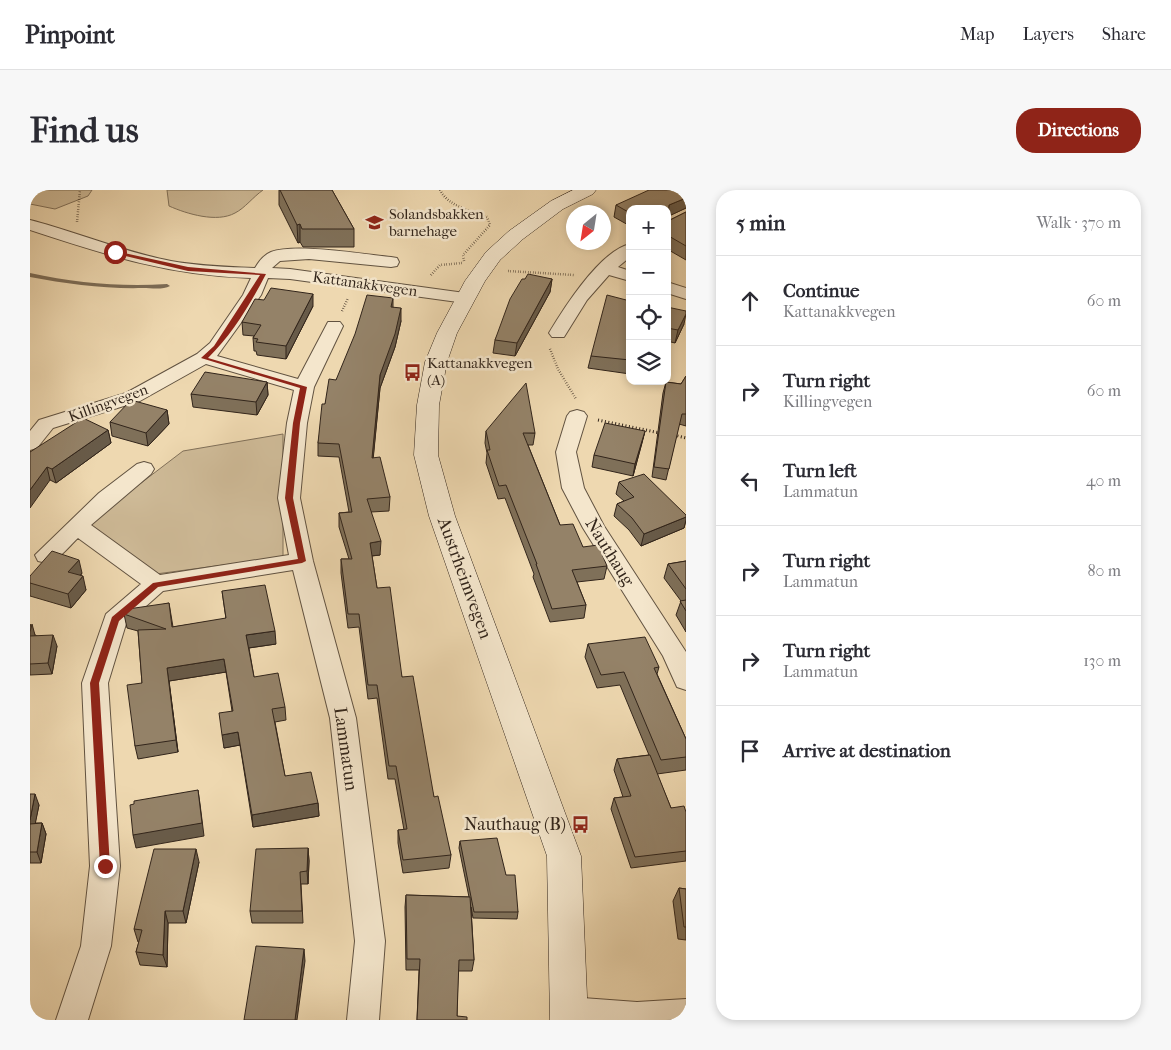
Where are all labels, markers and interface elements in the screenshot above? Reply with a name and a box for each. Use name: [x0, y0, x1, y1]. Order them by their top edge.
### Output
text: Pinpoint: [25, 21, 115, 49]
text: Map: [960, 24, 994, 45]
text: Layers: [1022, 24, 1074, 45]
text: Share: [1102, 24, 1146, 45]
button: Directions: [1016, 108, 1141, 153]
text: Find us: [30, 110, 139, 151]
place label: Solandsbakken barnehage: [388, 205, 484, 240]
north arrow: [566, 205, 611, 250]
map controls: [626, 205, 671, 385]
button: +: [626, 205, 671, 250]
text: 5 min: [736, 211, 785, 235]
school or university icon: Solandsbakken barnehage: [365, 213, 385, 233]
text: Walk · 370 m: [1036, 213, 1121, 232]
route start: [104, 241, 127, 264]
button: −: [626, 250, 671, 295]
street label: Kattanakkvegen: [311, 268, 419, 300]
text: Continue: [783, 280, 859, 302]
icon: ahead: [736, 287, 764, 315]
text: 60 m: [1087, 291, 1121, 310]
button: locate: [626, 295, 671, 340]
text: Kattanakkvegen: [783, 302, 896, 321]
button: layers: [626, 340, 671, 385]
place label: Kattanakkvegen (A): [427, 354, 533, 389]
bus stop icon: Kattanakkvegen (A): [403, 362, 423, 382]
text: Turn right: [783, 370, 870, 392]
icon: right: [736, 377, 764, 405]
street label: Killingvegen: [66, 380, 151, 426]
text: 60 m: [1087, 381, 1121, 400]
text: Killingvegen: [783, 392, 872, 411]
text: Turn left: [783, 460, 857, 482]
icon: left: [736, 467, 764, 495]
text: 40 m: [1086, 471, 1121, 490]
text: Lammatun: [783, 482, 858, 501]
street label: Austrheimvegen: [432, 514, 496, 642]
street label: Nauthaug: [580, 514, 639, 590]
text: Turn right: [783, 550, 870, 572]
icon: right: [736, 557, 764, 585]
text: 80 m: [1087, 561, 1121, 580]
text: Lammatun: [783, 572, 858, 591]
text: Turn right: [783, 640, 870, 662]
icon: right: [736, 647, 764, 675]
text: 130 m: [1083, 651, 1121, 670]
text: Lammatun: [783, 662, 858, 681]
street label: Lammatun: [329, 706, 362, 793]
icon: arrive: [736, 737, 764, 765]
text: Arrive at destination: [783, 740, 951, 762]
place label: Nauthaug (B): [464, 814, 566, 835]
bus stop icon: Nauthaug (B): [570, 814, 590, 834]
route end: [94, 855, 117, 878]

